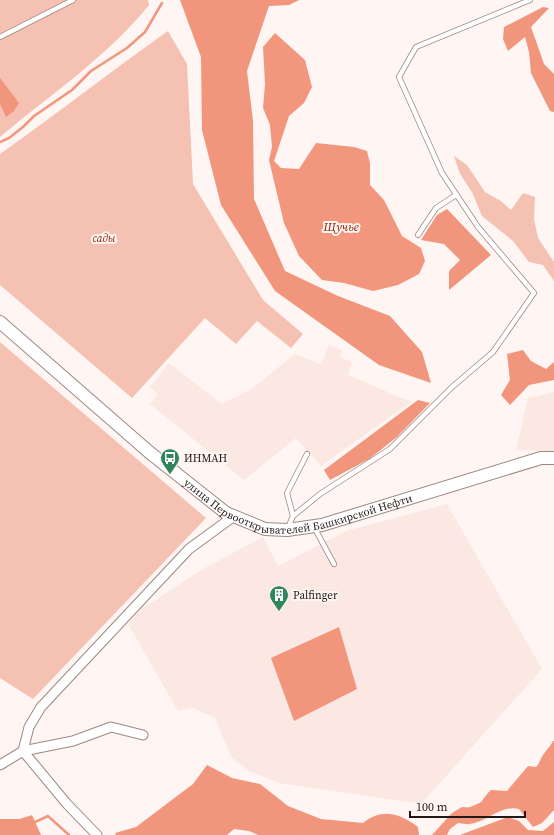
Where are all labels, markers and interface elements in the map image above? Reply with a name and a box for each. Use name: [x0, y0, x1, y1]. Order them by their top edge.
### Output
water label: Щучье: [322, 219, 359, 235]
park label: сады: [92, 231, 116, 246]
bus stop icon: ИНМАН: [159, 447, 181, 475]
place label: ИНМАН: [184, 451, 228, 466]
street label: улица Первооткрывателей Башкирской Нефти: [176, 470, 422, 504]
text: улица Первооткрывателей Башкирской Нефти: [181, 475, 414, 538]
building icon: Palfinger: [268, 584, 290, 612]
place label: Palfinger: [293, 588, 338, 603]
scale bar: [410, 793, 525, 819]
text: 100 m: [416, 799, 448, 815]

